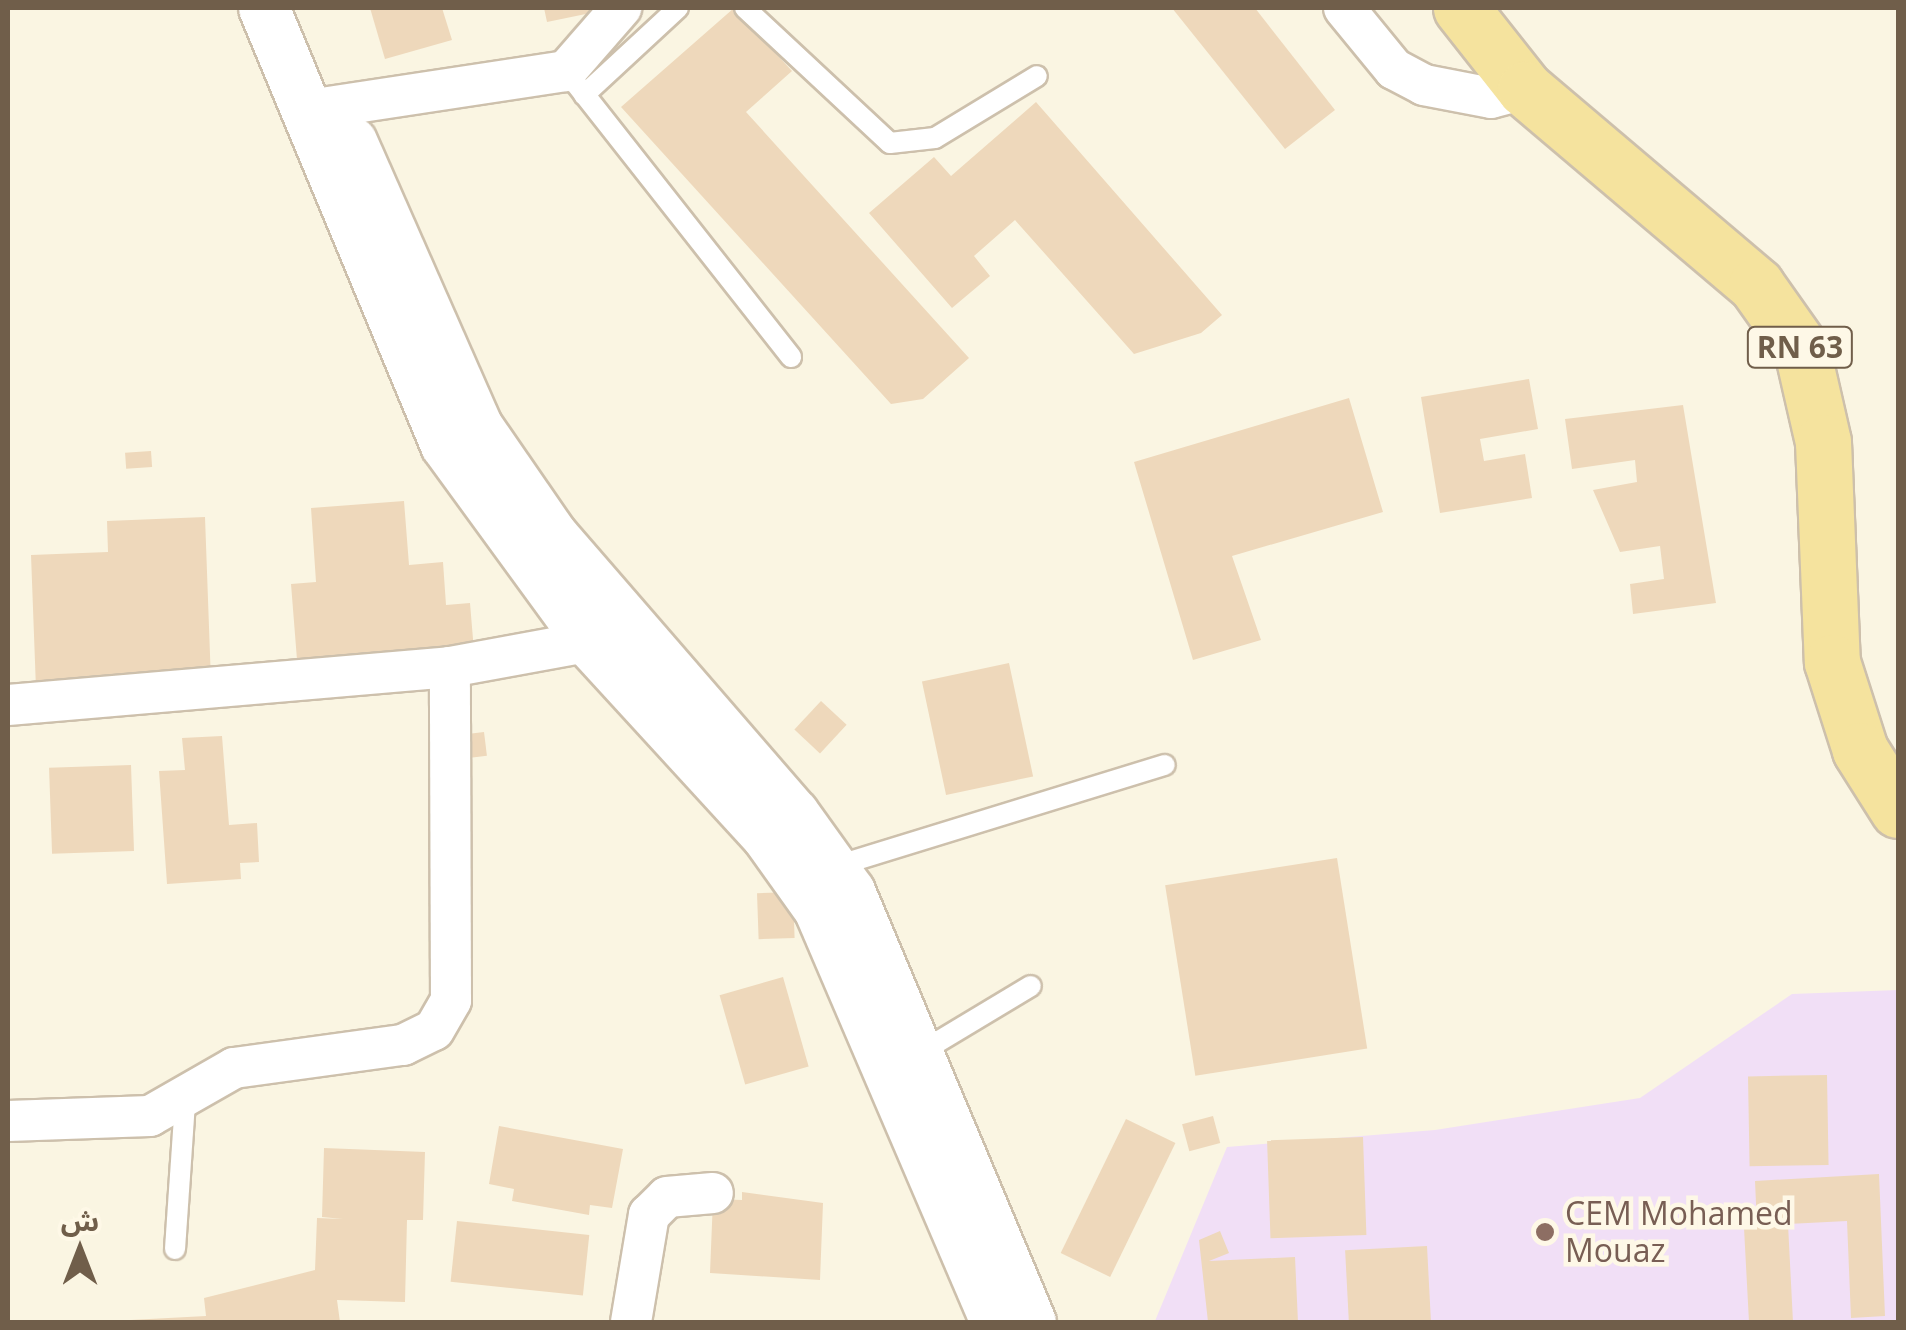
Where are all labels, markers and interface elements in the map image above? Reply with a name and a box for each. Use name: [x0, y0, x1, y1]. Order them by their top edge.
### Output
road number: RN 63: [1745, 322, 1855, 372]
place label: CEM Mohamed Mouaz: [1565, 1195, 1793, 1270]
north arrow: [30, 1200, 130, 1300]
text: ش: [61, 1201, 99, 1239]
marker: CEM Mohamed Mouaz: [1534, 1221, 1556, 1243]

